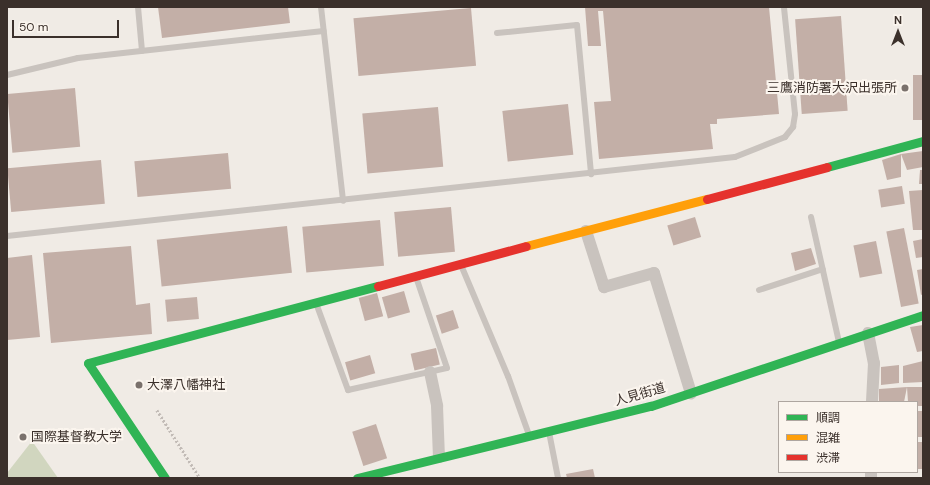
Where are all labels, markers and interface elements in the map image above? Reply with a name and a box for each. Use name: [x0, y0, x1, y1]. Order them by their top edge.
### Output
scale bar: [14, 12, 121, 38]
north arrow: [878, 12, 918, 52]
text: N: [894, 13, 902, 27]
text: 50 m: [19, 19, 48, 35]
place label: 三鷹消防署大沢出張所: [767, 80, 897, 96]
marker: 三鷹消防署大沢出張所: [900, 83, 910, 93]
place label: 大澤八幡神社: [147, 377, 225, 393]
marker: 大澤八幡神社: [134, 380, 144, 390]
street label: 人見街道: [613, 380, 667, 410]
legend: [778, 401, 918, 473]
text: 順調: [816, 410, 840, 426]
place label: 国際基督教大学: [31, 429, 122, 445]
text: 混雑: [816, 430, 840, 446]
marker: 国際基督教大学: [18, 432, 28, 442]
text: 渋滞: [816, 450, 840, 466]

